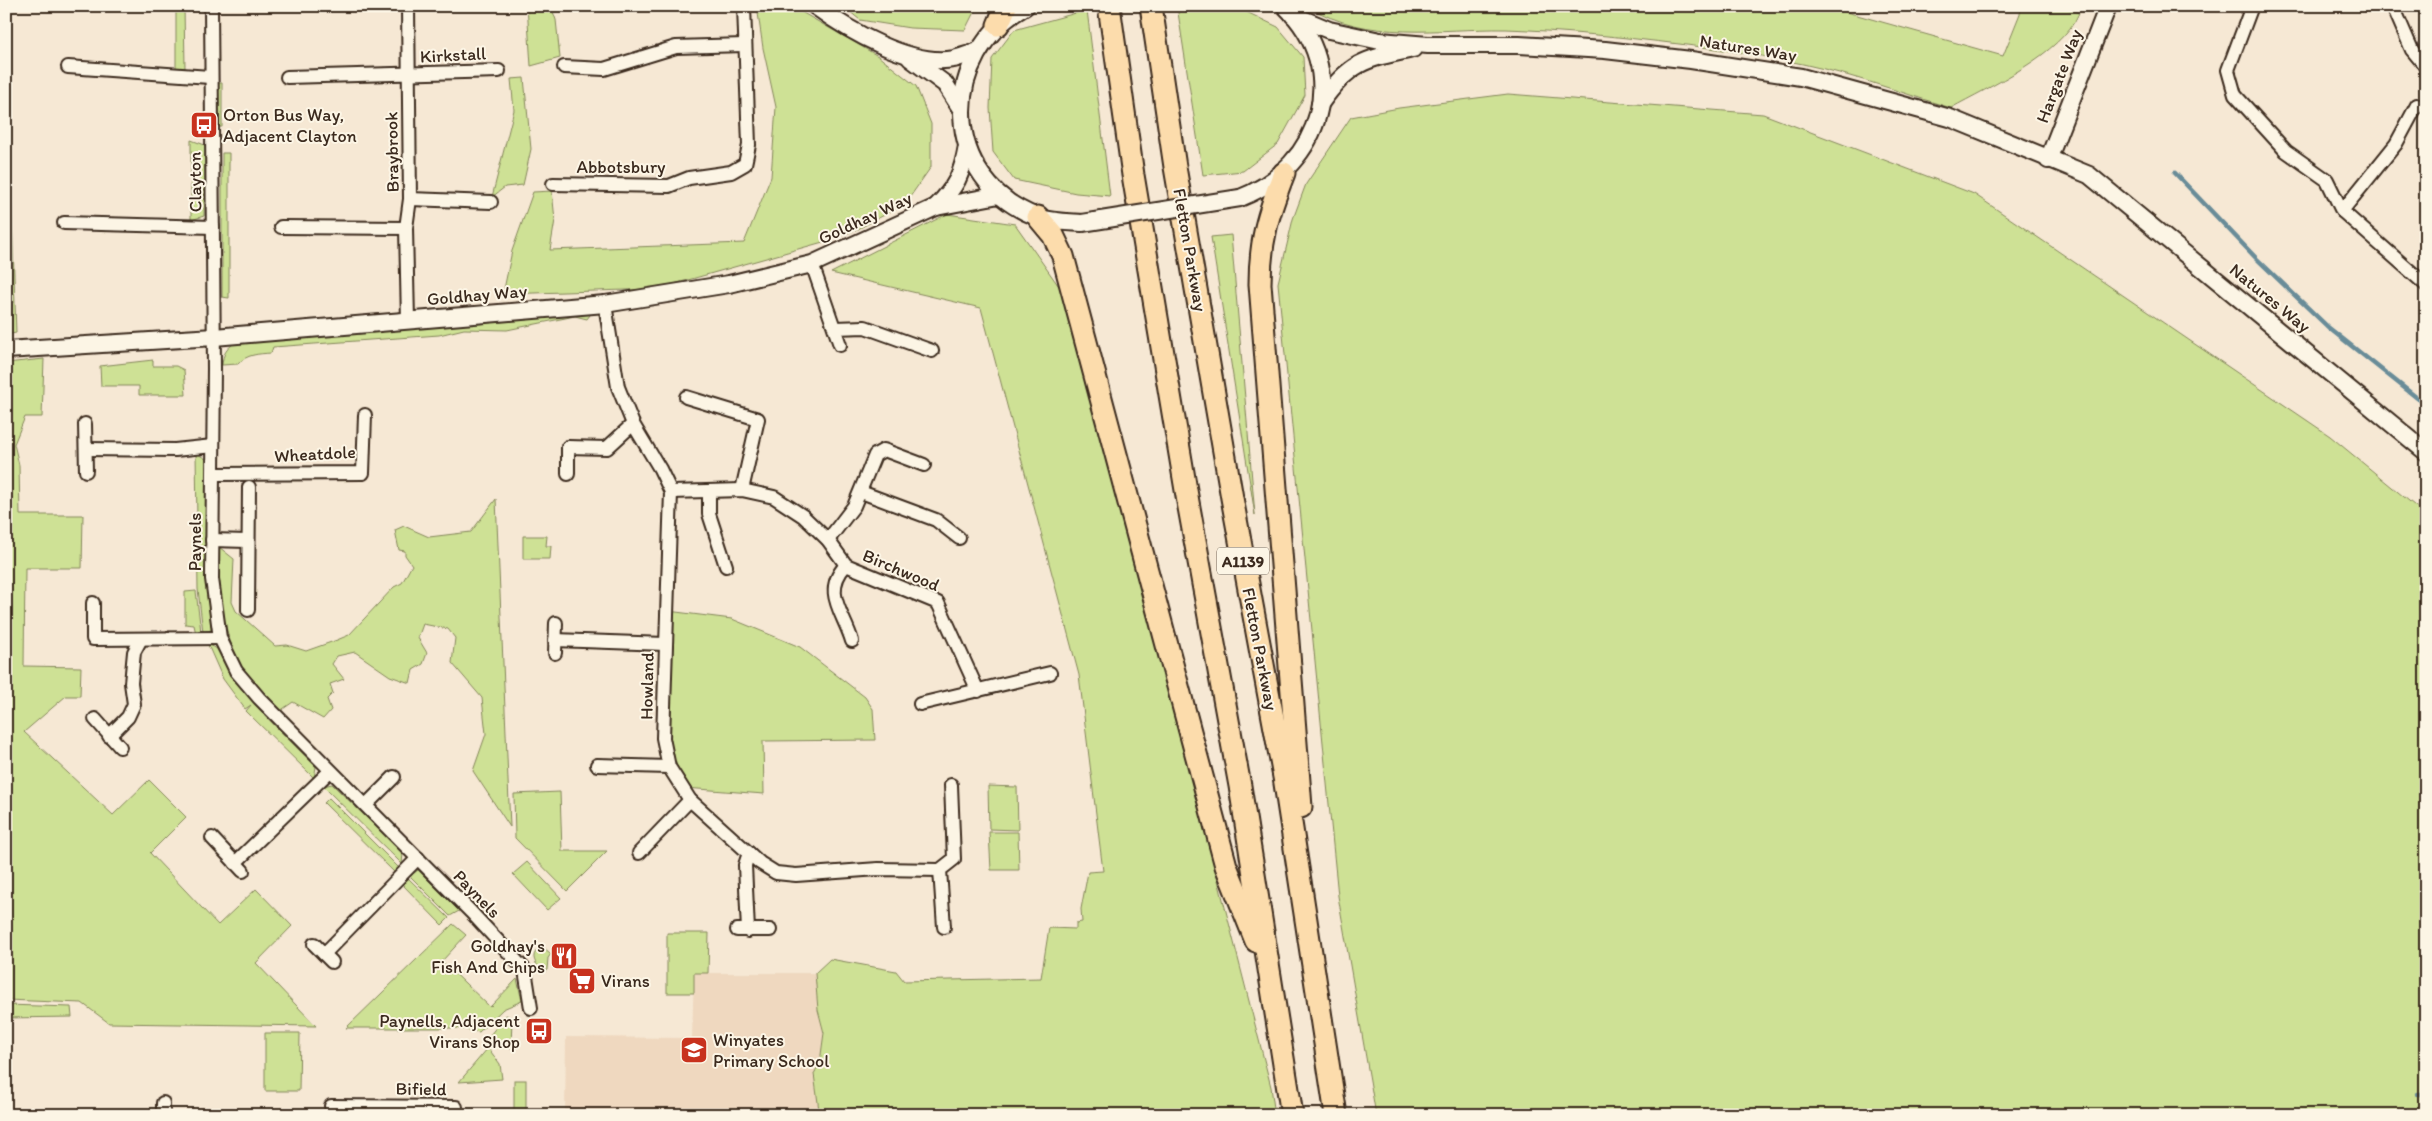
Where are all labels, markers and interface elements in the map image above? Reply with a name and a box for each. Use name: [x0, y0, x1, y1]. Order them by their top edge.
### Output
street label: Hargate Way: [2031, 25, 2087, 126]
street label: Natures Way: [1698, 29, 1799, 67]
street label: Kirkstall: [419, 42, 487, 68]
place label: Orton Bus Way, Adjacent Clayton: [223, 104, 357, 147]
bus stop icon: Orton Bus Way, Adjacent Clayton: [189, 110, 219, 140]
street label: Braybrook: [380, 112, 404, 192]
street label: Clayton: [183, 152, 207, 212]
street label: Abbotsbury: [576, 156, 666, 178]
street label: Goldhay Way: [815, 187, 916, 249]
street label: Fletton Parkway: [1168, 187, 1212, 314]
street label: Natures Way: [2225, 259, 2315, 338]
street label: Goldhay Way: [426, 280, 529, 310]
street label: Wheatdole: [274, 441, 356, 467]
street label: Paynels: [184, 513, 206, 571]
street label: Birchwood: [859, 544, 943, 596]
road number: A1139: [1217, 548, 1269, 574]
street label: Fletton Parkway: [1237, 586, 1283, 713]
street label: Howland: [635, 652, 659, 720]
street label: Paynels: [449, 865, 505, 923]
place label: Goldhay's Fish And Chips: [431, 935, 545, 978]
restaurant icon: Goldhay's Fish And Chips: [549, 941, 579, 971]
supermarket icon: Virans: [567, 966, 597, 996]
place label: Virans: [601, 970, 650, 992]
place label: Paynells, Adjacent Virans Shop: [379, 1010, 520, 1053]
bus stop icon: Paynells, Adjacent Virans Shop: [524, 1016, 554, 1046]
place label: Winyates Primary School: [713, 1029, 829, 1072]
school or university icon: Winyates Primary School: [679, 1035, 709, 1065]
street label: Bifield: [395, 1078, 447, 1100]

